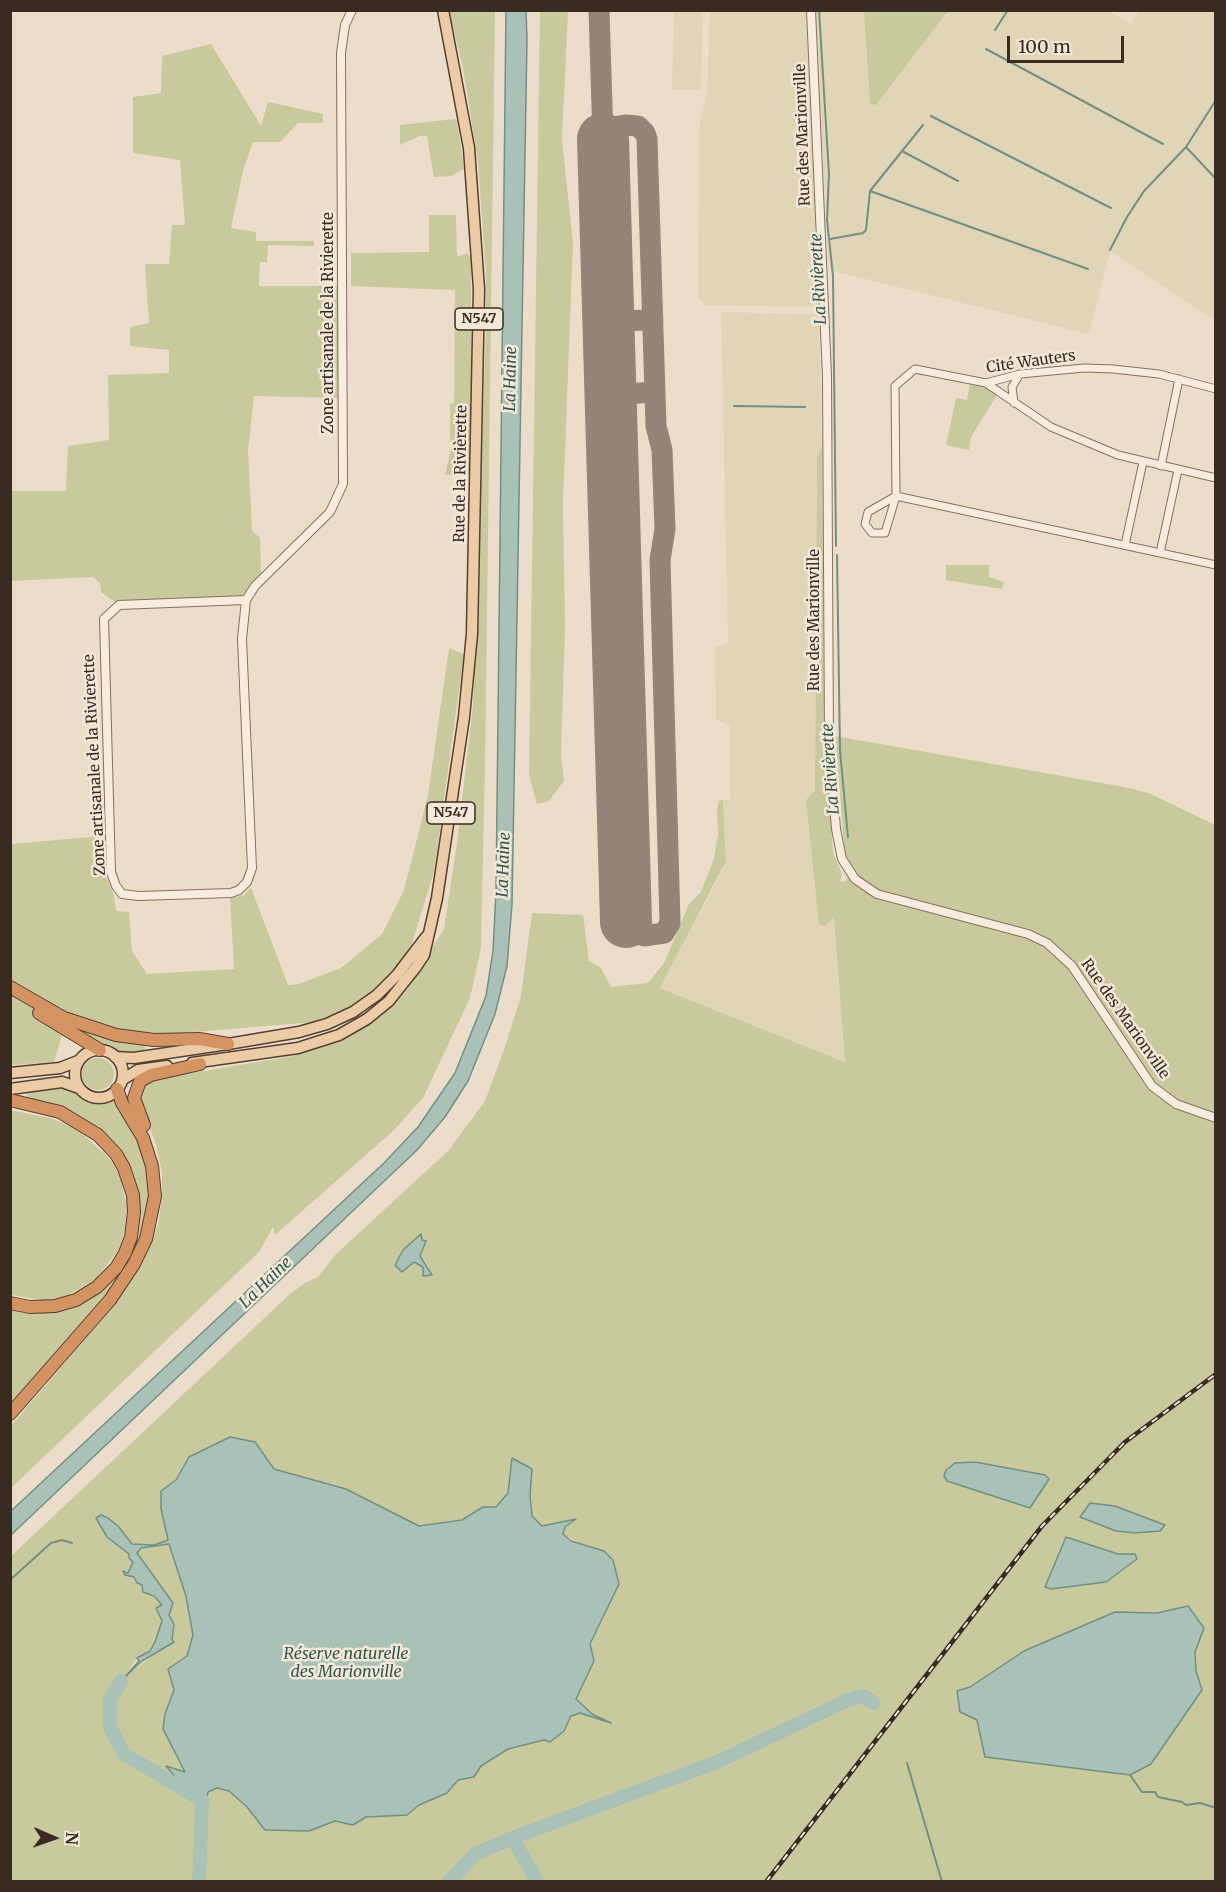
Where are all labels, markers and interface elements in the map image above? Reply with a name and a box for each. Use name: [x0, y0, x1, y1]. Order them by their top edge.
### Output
scale bar: [1010, 24, 1127, 62]
text: 100 m: [1018, 35, 1071, 58]
street label: Rue des Marionville: [792, 64, 814, 206]
street label: Zone artisanale de la Rivierette: [320, 212, 338, 434]
water label: La Rivièrette: [807, 233, 831, 325]
road number: N547: [455, 308, 503, 330]
water label: La Haine: [501, 346, 521, 412]
street label: Cité Wauters: [985, 347, 1077, 377]
street label: Rue de la Rivièrette: [451, 405, 471, 543]
street label: Rue des Marionville: [806, 549, 824, 691]
street label: Zone artisanale de la Rivierette: [80, 654, 110, 876]
water label: La Rivièrette: [818, 723, 844, 815]
road number: N547: [427, 802, 475, 824]
water label: La Haine: [493, 832, 515, 898]
street label: Rue des Marionville: [1077, 956, 1173, 1082]
water label: La Haine: [236, 1253, 296, 1313]
water label: Réserve naturelle des Marionville: [283, 1644, 409, 1682]
north arrow: [24, 1808, 84, 1868]
text: N: [62, 1832, 82, 1845]

